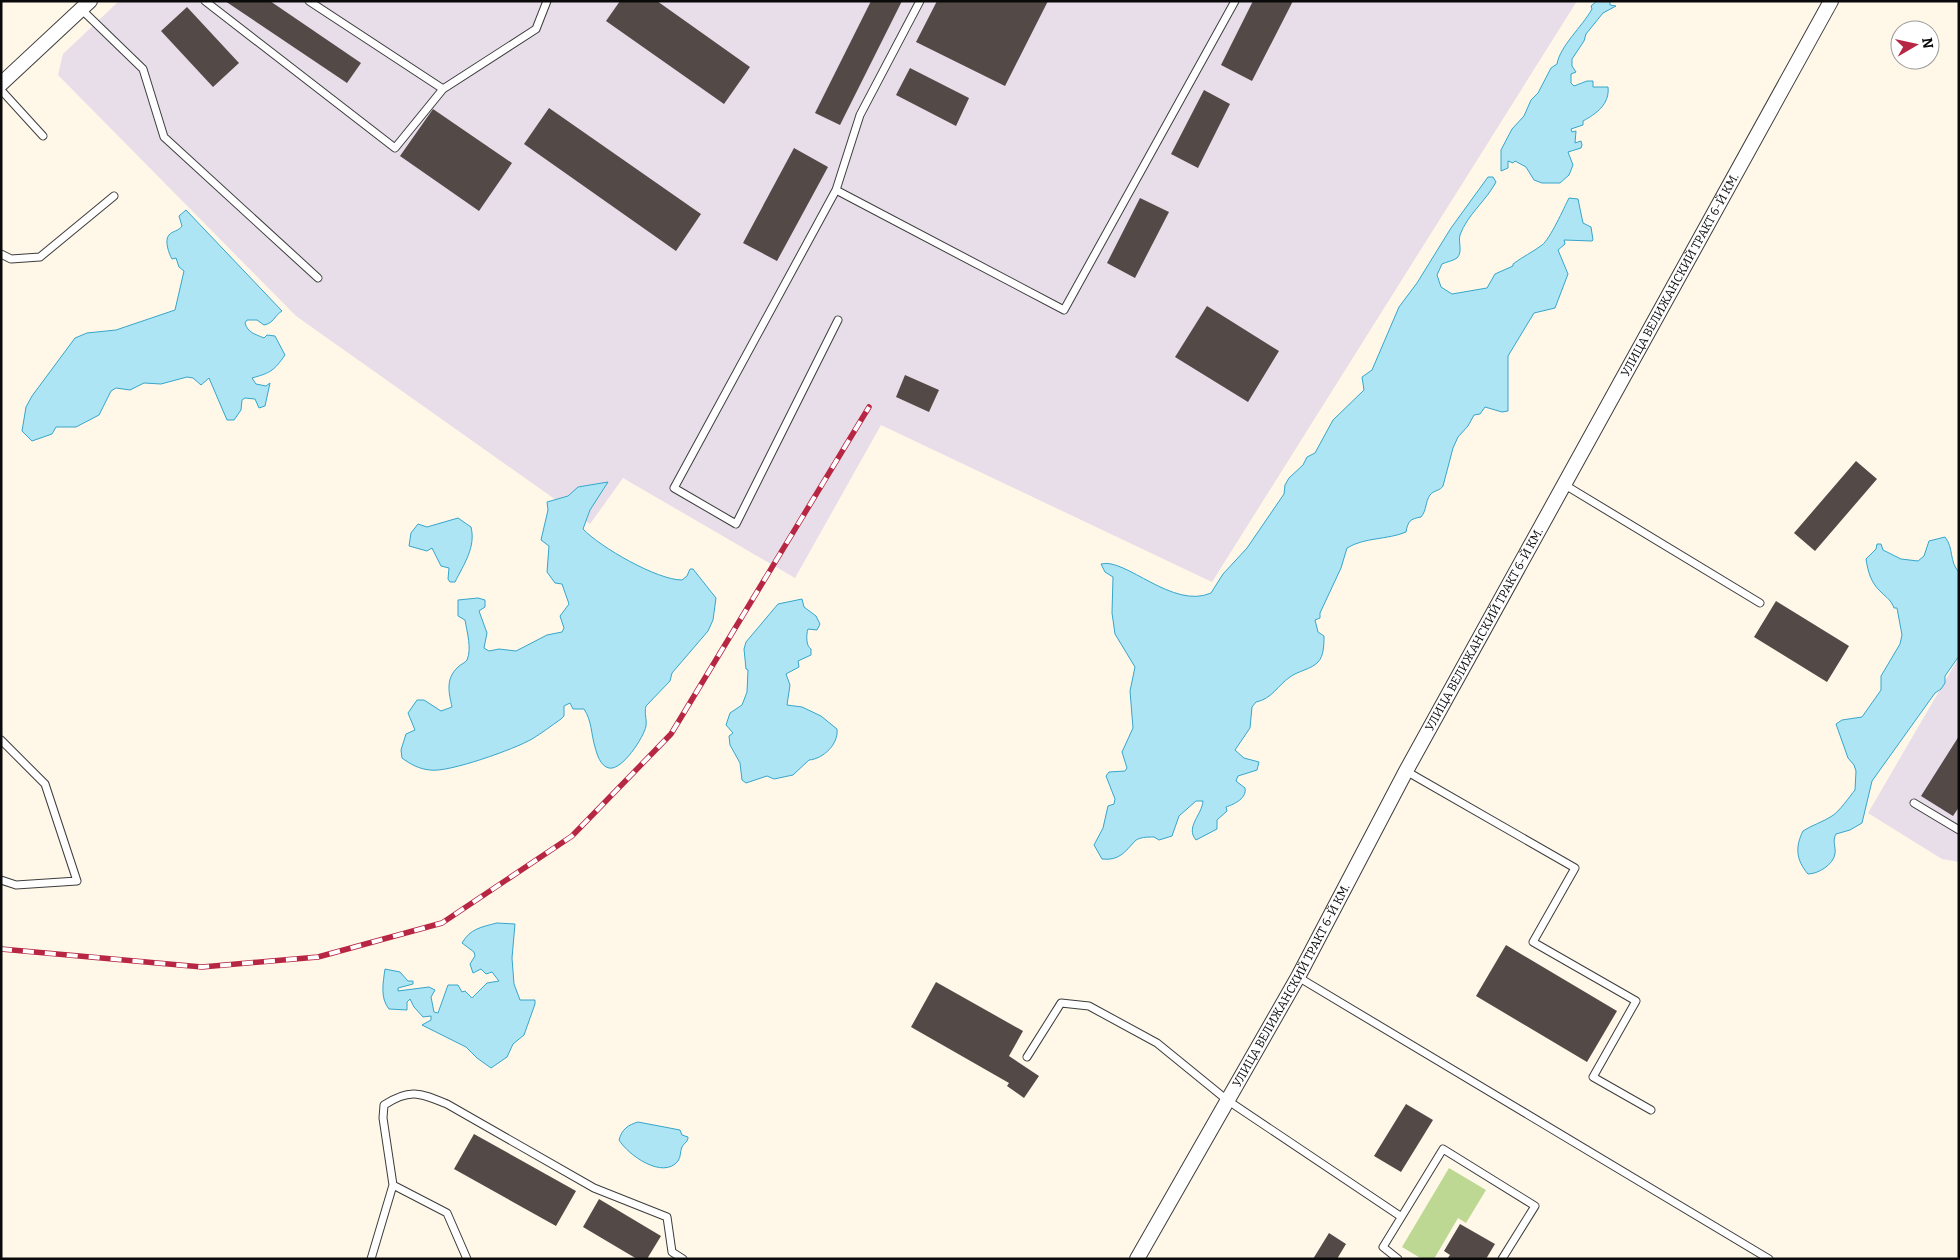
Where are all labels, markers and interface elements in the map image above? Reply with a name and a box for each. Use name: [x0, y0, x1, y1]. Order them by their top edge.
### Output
north arrow: [1890, 20, 1940, 70]
text: N: [1918, 36, 1937, 50]
street label: УЛИЦА ВЕЛИЖАНСКИЙ ТРАКТ 6-Й КМ.: [1618, 171, 1741, 379]
street label: УЛИЦА ВЕЛИЖАНСКИЙ ТРАКТ 6-Й КМ.: [1422, 525, 1546, 733]
street label: УЛИЦА ВЕЛИЖАНСКИЙ ТРАКТ 6-Й КМ.: [1230, 881, 1353, 1090]

